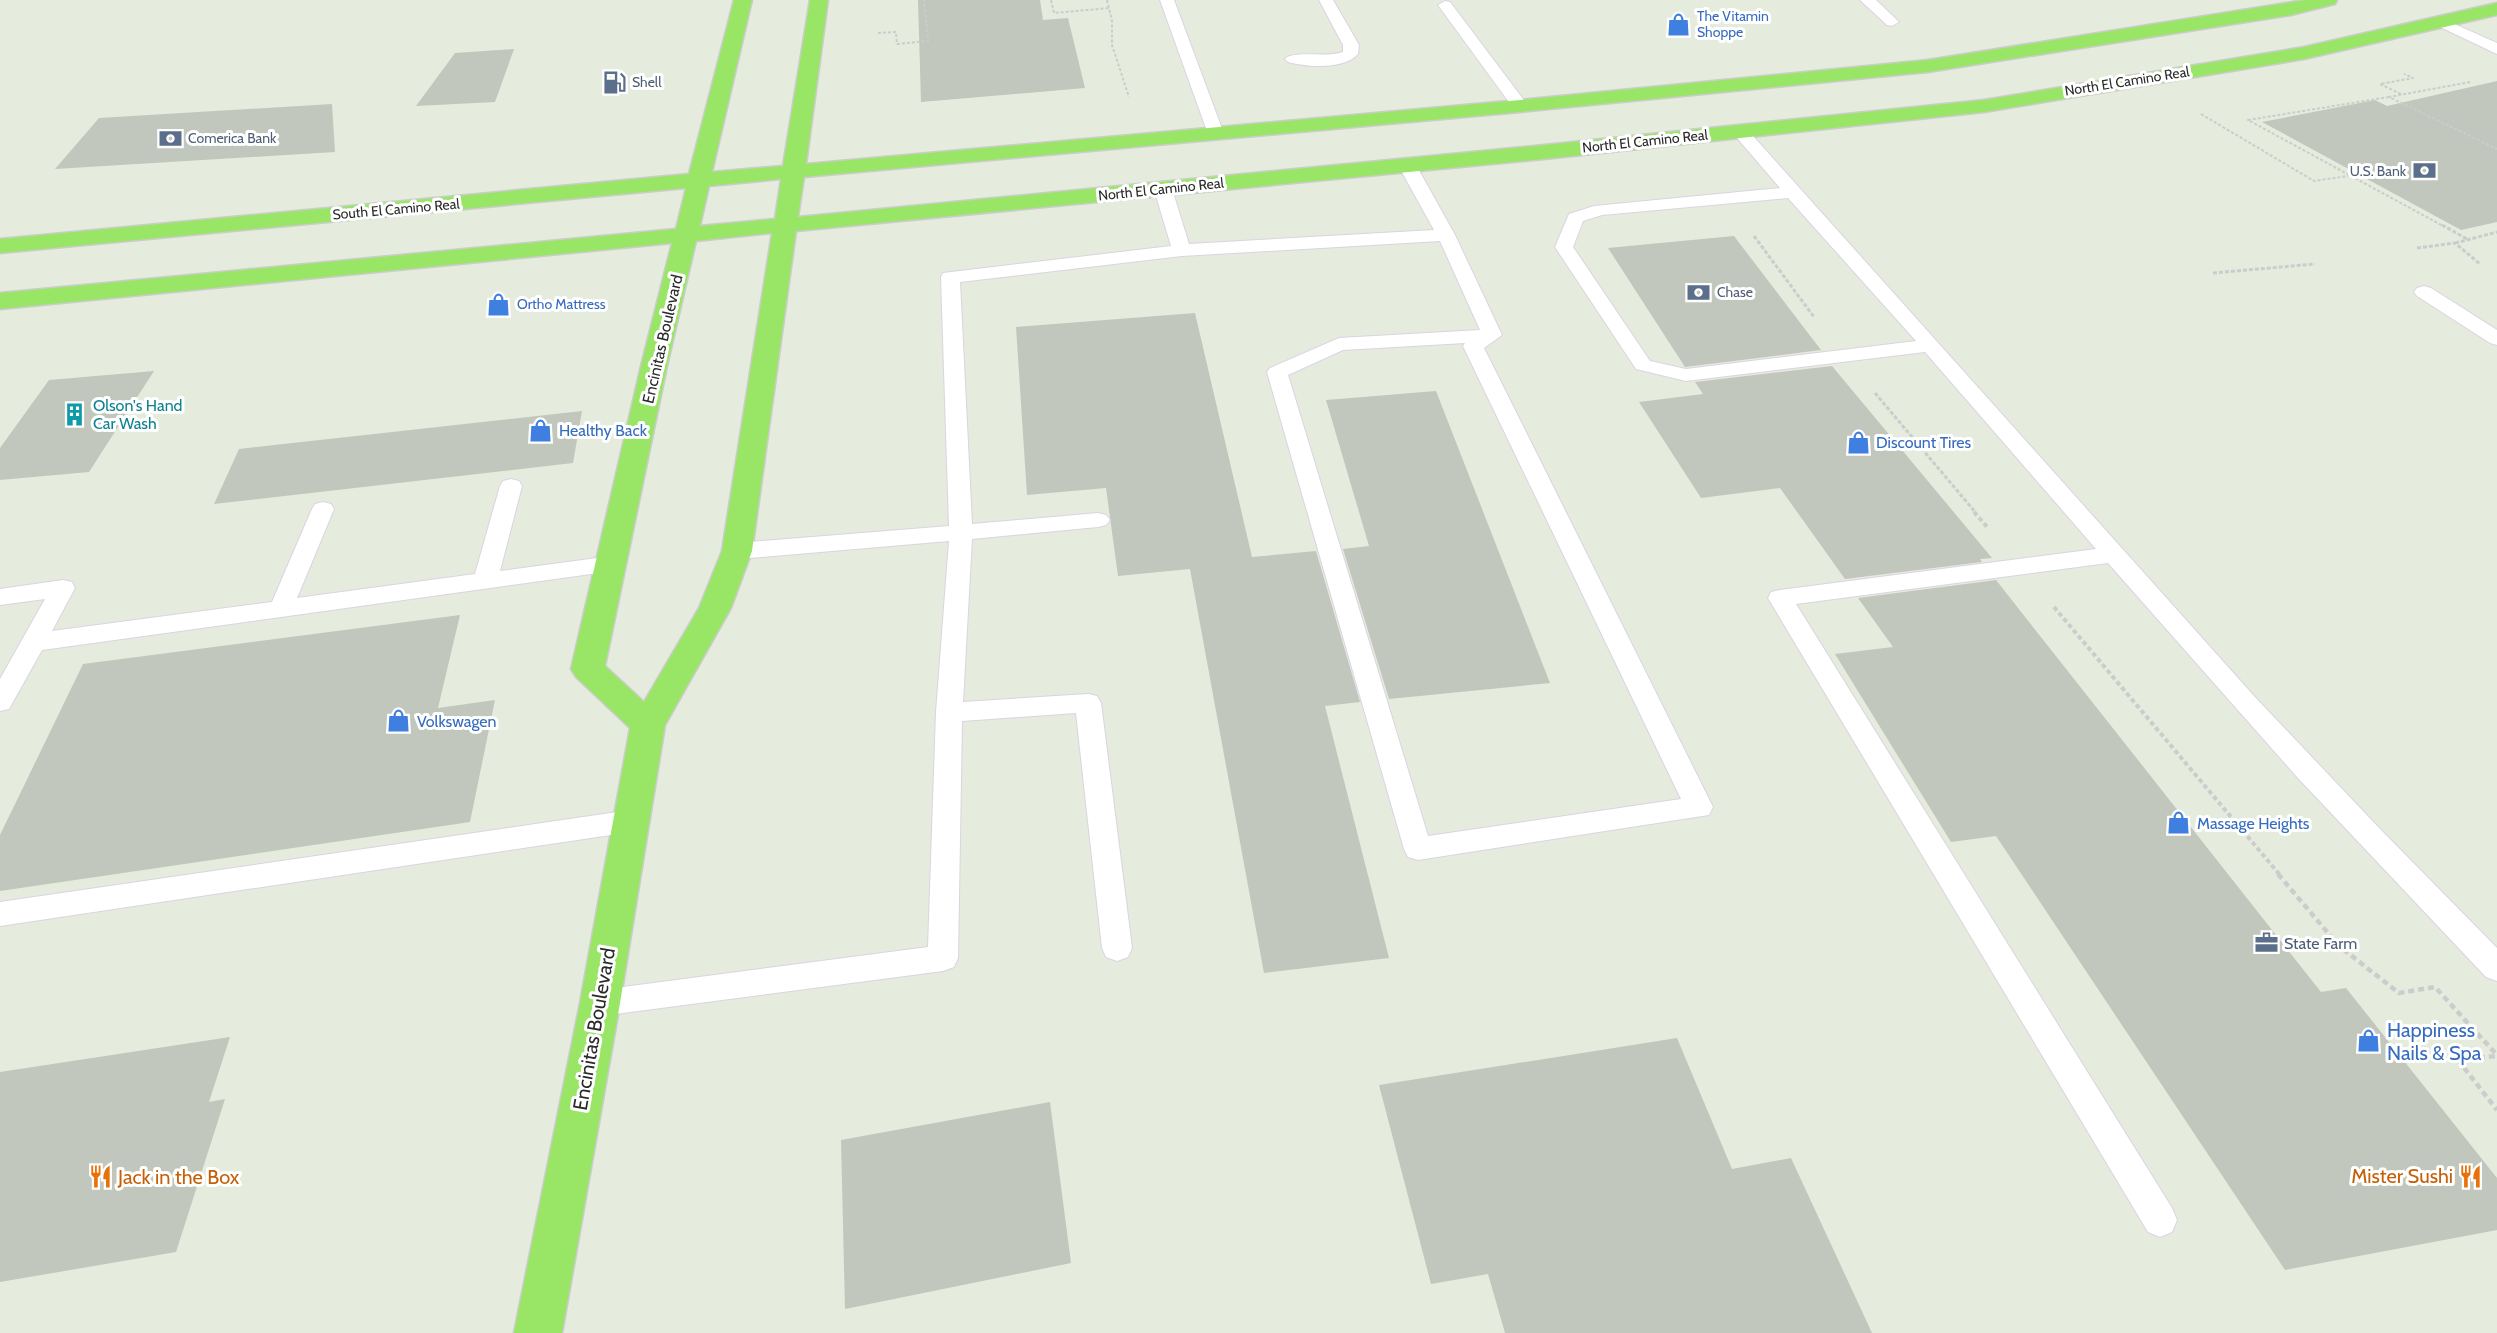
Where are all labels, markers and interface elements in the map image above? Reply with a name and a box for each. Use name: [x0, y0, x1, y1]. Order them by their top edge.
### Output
place label: The Vitamin Shoppe: [1697, 7, 1769, 41]
shop icon: The Vitamin Shoppe: [1666, 11, 1692, 37]
street label: North El Camino Real: [2063, 62, 2191, 100]
fuel station icon: Shell: [601, 69, 627, 95]
place label: Shell: [632, 73, 662, 91]
bank icon: Comerica Bank: [157, 125, 183, 151]
street label: North El Camino Real: [1581, 125, 1709, 157]
place label: Comerica Bank: [188, 129, 277, 147]
bank icon: U.S. Bank: [2411, 158, 2437, 184]
place label: U.S. Bank: [2350, 162, 2407, 180]
street label: North El Camino Real: [1097, 173, 1225, 205]
street label: South El Camino Real: [332, 194, 461, 224]
street label: Encinitas Boulevard: [638, 273, 687, 405]
bank icon: Chase: [1686, 279, 1712, 305]
place label: Chase: [1717, 283, 1753, 301]
shop icon: Ortho Mattress: [486, 291, 512, 317]
place label: Ortho Mattress: [517, 295, 606, 313]
place label: Olson's Hand Car Wash: [93, 396, 183, 433]
building icon: Olson's Hand Car Wash: [62, 401, 88, 427]
shop icon: Healthy Back: [528, 417, 554, 443]
place label: Healthy Back: [559, 421, 648, 440]
shop icon: Discount Tires: [1845, 429, 1871, 455]
place label: Discount Tires: [1876, 433, 1971, 452]
shop icon: Volkswagen: [386, 708, 412, 734]
place label: Volkswagen: [417, 712, 497, 731]
shop icon: Massage Heights: [2166, 810, 2192, 836]
place label: Massage Heights: [2197, 814, 2310, 833]
office icon: State Farm: [2253, 930, 2279, 956]
place label: State Farm: [2284, 934, 2357, 953]
street label: Encinitas Boulevard: [568, 946, 620, 1112]
place label: Happiness Nails & Spa: [2387, 1018, 2482, 1065]
shop icon: Happiness Nails & Spa: [2356, 1028, 2382, 1054]
restaurant icon: Mister Sushi: [2458, 1163, 2484, 1189]
restaurant icon: Jack in the Box: [87, 1164, 113, 1190]
place label: Mister Sushi: [2351, 1164, 2453, 1188]
place label: Jack in the Box: [117, 1165, 240, 1189]

